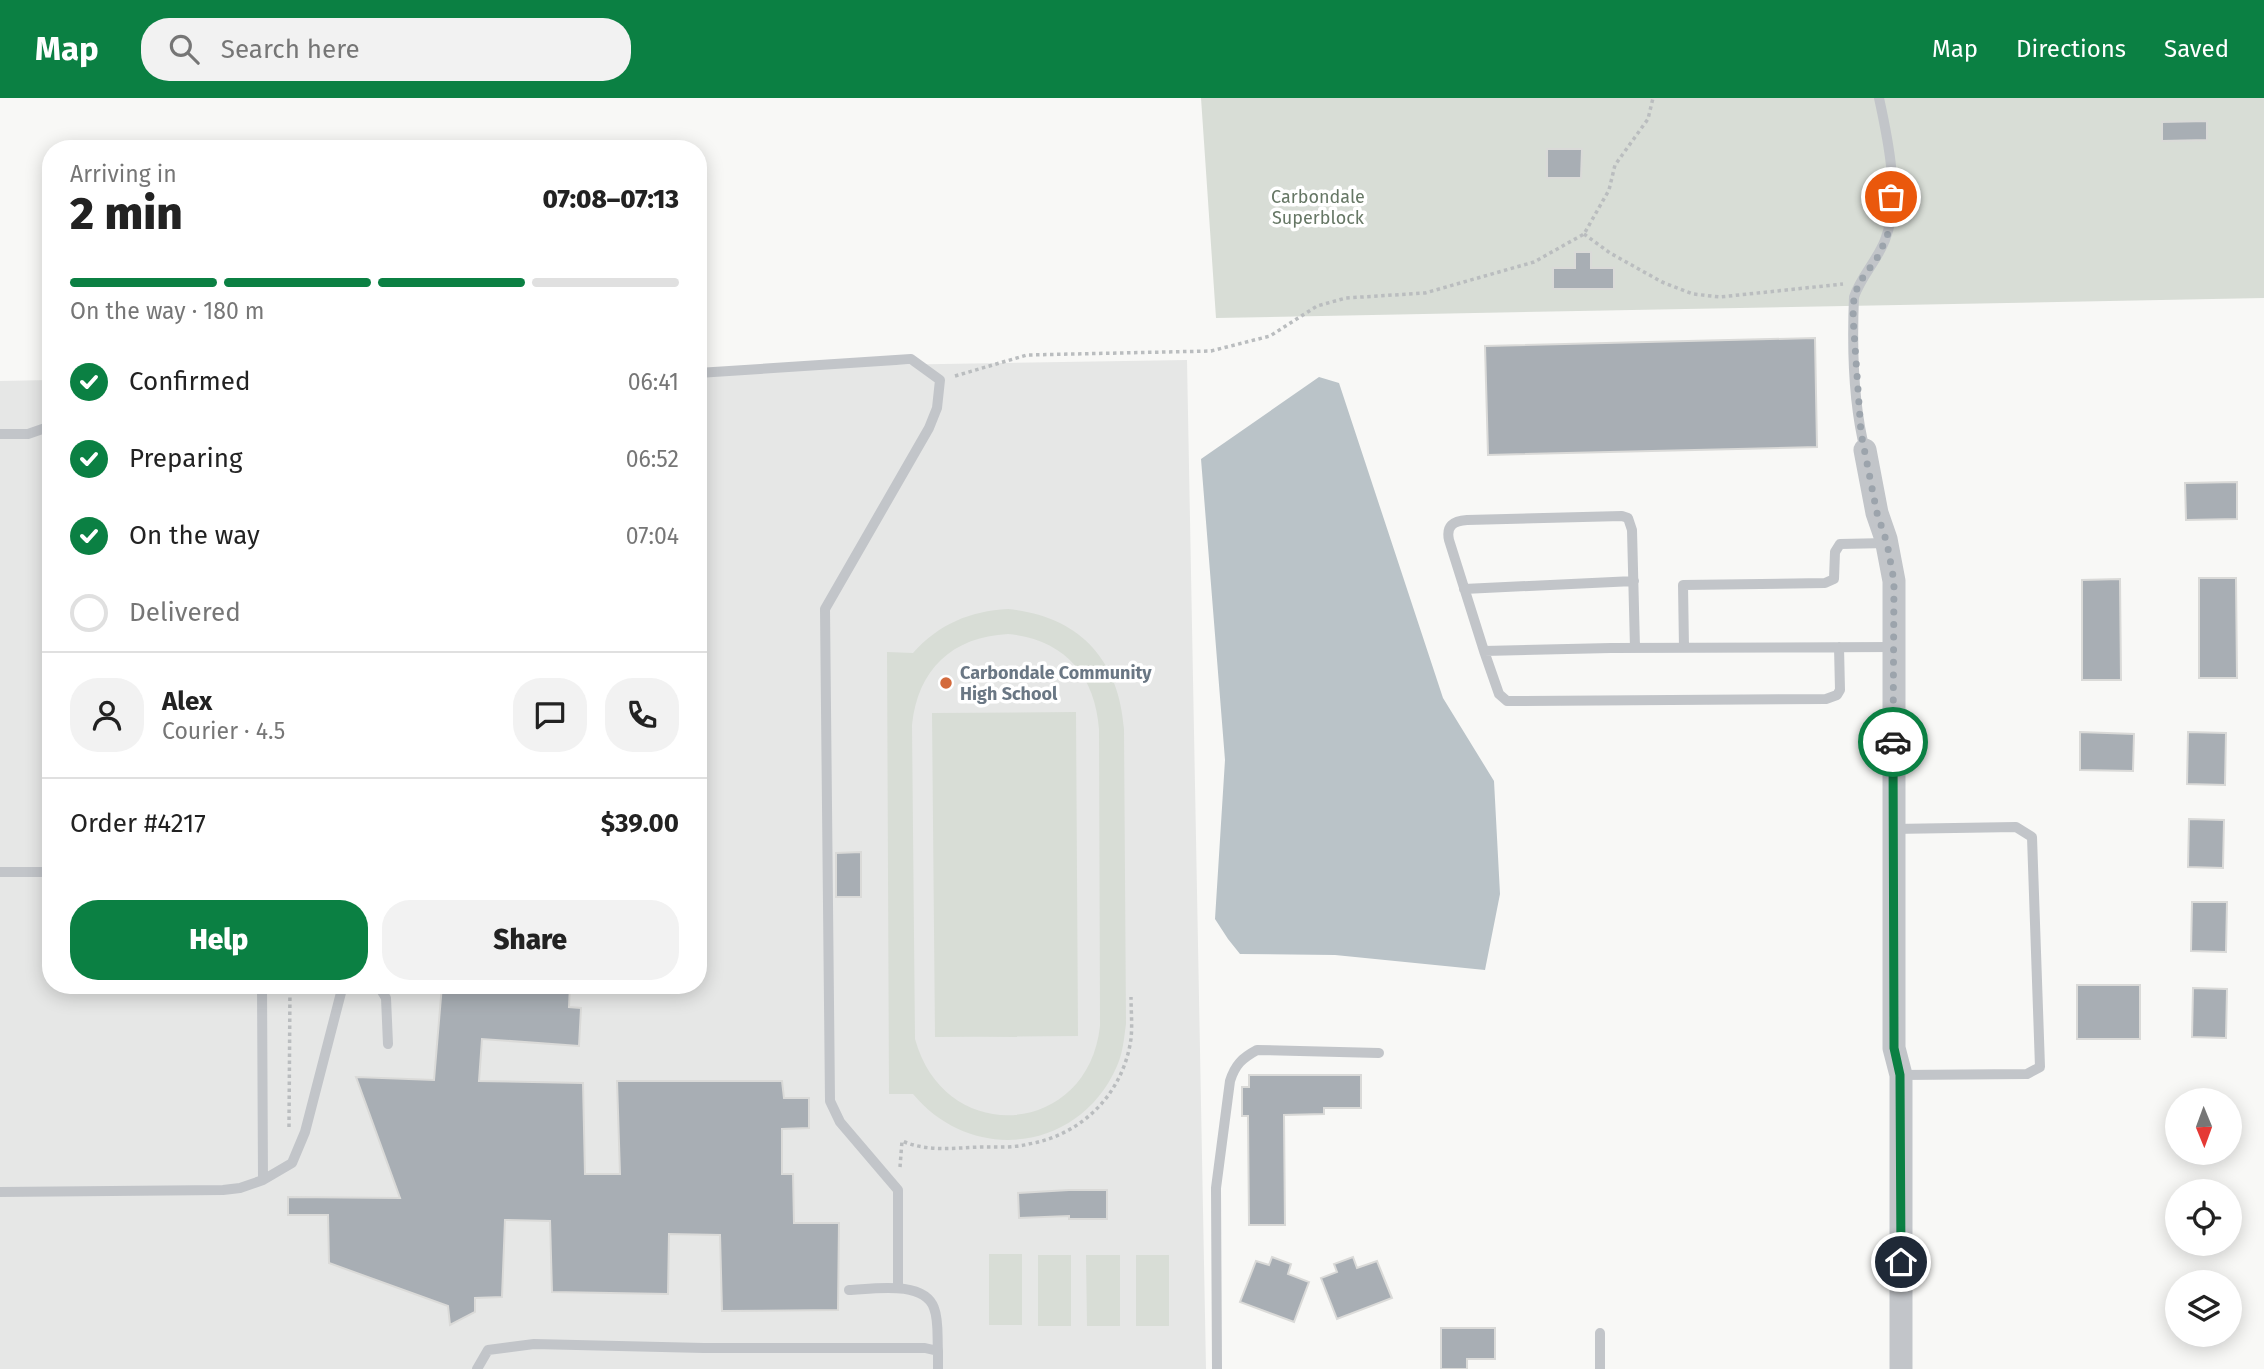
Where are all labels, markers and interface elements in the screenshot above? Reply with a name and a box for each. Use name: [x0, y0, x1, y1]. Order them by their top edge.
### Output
search box: [141, 18, 631, 81]
text: Map: [35, 29, 99, 69]
icon: search: [165, 30, 203, 68]
text: Search here: [221, 34, 360, 65]
text: Map: [1932, 35, 1978, 63]
text: Directions: [2016, 35, 2126, 63]
text: Saved: [2164, 35, 2229, 63]
text: Arriving in: [70, 160, 177, 188]
pin: [1861, 167, 1921, 227]
icon: bag: [1872, 178, 1910, 216]
text: 07:08–07:13: [543, 184, 679, 215]
text: 2 min: [70, 186, 183, 241]
park label: Carbondale Superblock: [1271, 186, 1365, 229]
text: On the way · 180 m: [70, 297, 265, 325]
icon: check: [70, 363, 108, 401]
text: Confirmed: [129, 366, 250, 397]
text: 06:41: [628, 368, 679, 396]
icon: check: [70, 440, 108, 478]
text: Preparing: [129, 443, 242, 474]
text: 06:52: [626, 445, 679, 473]
icon: check: [70, 517, 108, 555]
text: On the way: [129, 520, 260, 551]
text: 07:04: [626, 522, 679, 550]
text: Delivered: [129, 597, 241, 628]
place label: Carbondale Community High School: [960, 662, 1152, 705]
marker: Carbondale Community High School: [938, 675, 954, 691]
button: person: [70, 678, 144, 752]
button: chat: [513, 678, 587, 752]
button: phone: [605, 678, 679, 752]
text: Alex: [162, 686, 212, 717]
courier: [1858, 707, 1928, 777]
text: Courier · 4.5: [162, 717, 285, 745]
icon: car: [1874, 723, 1912, 761]
text: Order #4217: [70, 808, 206, 839]
text: $39.00: [601, 808, 679, 839]
button: Help: [70, 900, 368, 980]
button: Share: [382, 900, 679, 980]
north arrow: [2165, 1088, 2242, 1166]
map controls: [2165, 1088, 2242, 1347]
button: locate: [2165, 1179, 2242, 1256]
pin: [1871, 1232, 1931, 1292]
icon: home: [1882, 1243, 1920, 1281]
button: layers: [2165, 1270, 2242, 1347]

